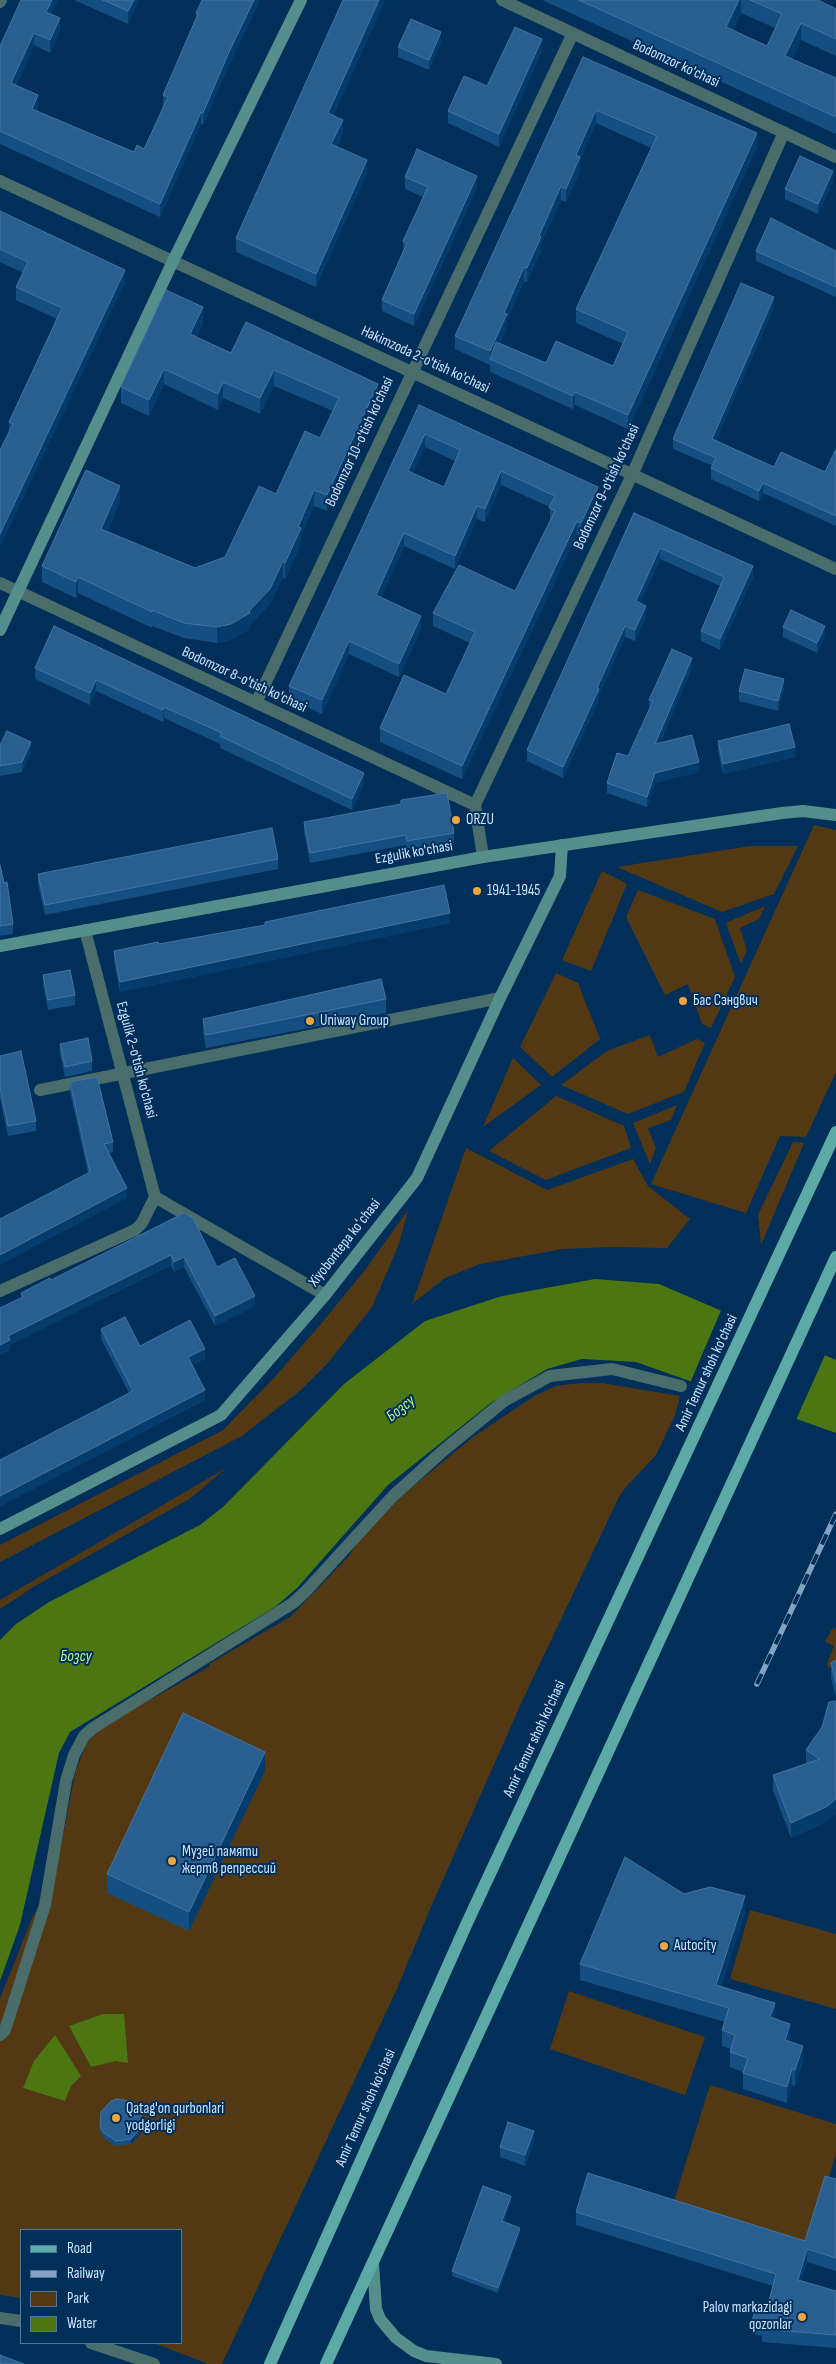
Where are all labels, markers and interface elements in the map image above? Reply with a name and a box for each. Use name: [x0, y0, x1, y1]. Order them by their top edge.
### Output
street label: Bodomzor ko'chasi: [630, 36, 722, 92]
street label: Hakimzoda 2-o'tish ko'chasi: [358, 322, 492, 398]
street label: Bodomzor 10-o'tish ko'chasi: [322, 374, 398, 510]
street label: Bodomzor 9-o'tish ko'chasi: [570, 422, 644, 552]
street label: Bodomzor 8-o'tish ko'chasi: [179, 643, 309, 717]
place label: ORZU: [466, 811, 494, 829]
marker: ORZU: [450, 814, 462, 826]
street label: Ezgulik ko'chasi: [374, 837, 454, 869]
place label: 1941-1945: [487, 882, 540, 900]
marker: 1941-1945: [471, 885, 483, 897]
place label: Бас Сэндвич: [693, 992, 758, 1010]
marker: Бас Сэндвич: [677, 995, 689, 1007]
street label: Ezgulik 2-o'tish ko'chasi: [112, 1000, 160, 1120]
place label: Uniway Group: [320, 1012, 389, 1030]
marker: Uniway Group: [304, 1015, 316, 1027]
street label: Xiyobontepa koʻchasi: [305, 1196, 385, 1290]
street label: Amir Temur shoh ko'chasi: [672, 1312, 742, 1434]
water label: Бозсу: [383, 1392, 419, 1426]
water label: Бозсу: [60, 1647, 92, 1667]
street label: Amir Temur shoh ko'chasi: [500, 1678, 570, 1800]
place label: Музей памяти жертв репрессий: [182, 1843, 276, 1878]
marker: Музей памяти жертв репрессий: [166, 1855, 178, 1867]
place label: Autocity: [674, 1937, 717, 1955]
marker: Autocity: [658, 1940, 670, 1952]
street label: Amir Temur shoh ko'chasi: [332, 2046, 400, 2170]
place label: Qatag'on qurbonlari yodgorligi: [126, 2100, 224, 2135]
marker: Qatag'on qurbonlari yodgorligi: [110, 2112, 122, 2124]
legend: [20, 2229, 182, 2344]
text: Road: [67, 2239, 92, 2258]
text: Railway: [67, 2264, 105, 2283]
text: Park: [67, 2289, 89, 2308]
place label: Palov markazidagi qozonlar: [703, 2299, 792, 2334]
marker: Palov markazidagi qozonlar: [796, 2311, 808, 2323]
text: Water: [67, 2314, 97, 2333]

